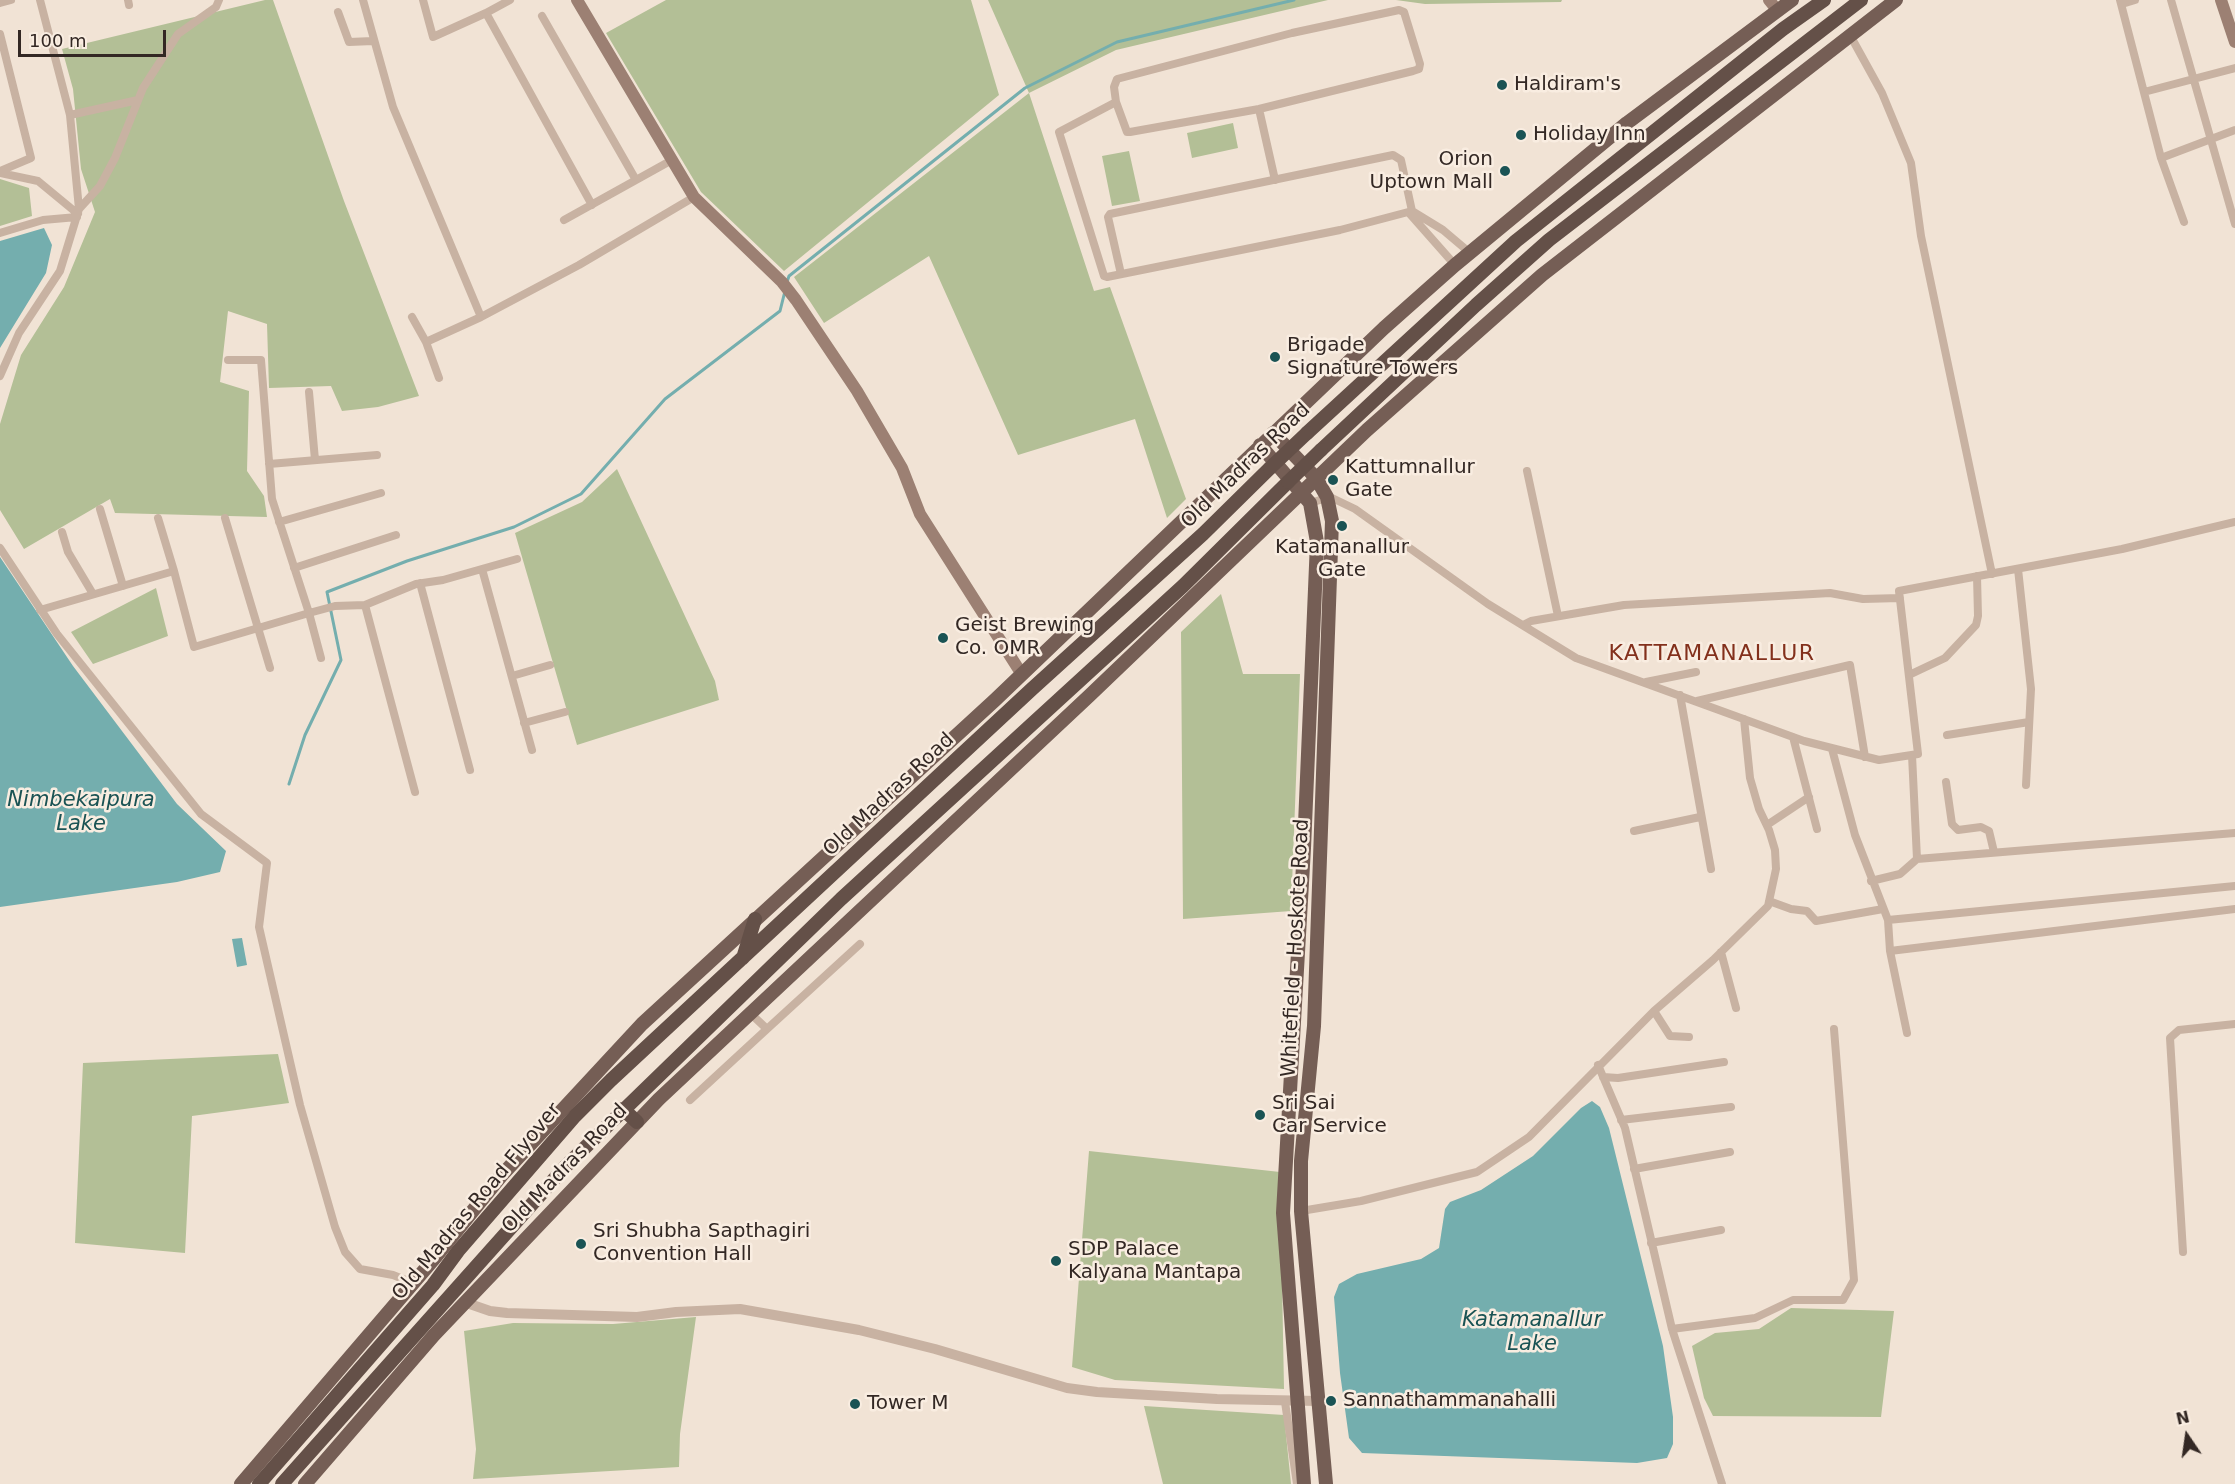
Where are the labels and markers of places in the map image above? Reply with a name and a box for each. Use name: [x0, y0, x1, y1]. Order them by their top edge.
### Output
place label: Haldiram's: [1514, 73, 1621, 97]
marker: Haldiram's: [1495, 78, 1509, 92]
place label: Holiday Inn: [1533, 123, 1646, 147]
marker: Holiday Inn: [1514, 128, 1528, 142]
place label: Orion Uptown Mall: [1370, 148, 1493, 195]
marker: Orion Uptown Mall: [1498, 164, 1512, 178]
place label: Brigade Signature Towers: [1287, 334, 1458, 381]
marker: Brigade Signature Towers: [1268, 350, 1282, 364]
place label: Kattumnallur Gate: [1345, 456, 1475, 503]
marker: Kattumnallur Gate: [1326, 473, 1340, 487]
marker: Katamanallur Gate: [1335, 519, 1349, 533]
place label: Katamanallur Gate: [1275, 536, 1409, 583]
place label: Geist Brewing Co. OMR: [955, 614, 1094, 661]
marker: Geist Brewing Co. OMR: [936, 631, 950, 645]
place label: Sri Sai Car Service: [1272, 1092, 1387, 1139]
marker: Sri Sai Car Service: [1253, 1108, 1267, 1122]
place label: Sri Shubha Sapthagiri Convention Hall: [593, 1220, 810, 1267]
marker: Sri Shubha Sapthagiri Convention Hall: [574, 1237, 588, 1251]
place label: SDP Palace Kalyana Mantapa: [1068, 1238, 1241, 1285]
marker: SDP Palace Kalyana Mantapa: [1049, 1254, 1063, 1268]
place label: Sannathammanahalli: [1343, 1389, 1556, 1413]
place label: Tower M: [867, 1392, 949, 1416]
marker: Sannathammanahalli: [1324, 1394, 1338, 1408]
marker: Tower M: [848, 1397, 862, 1411]

